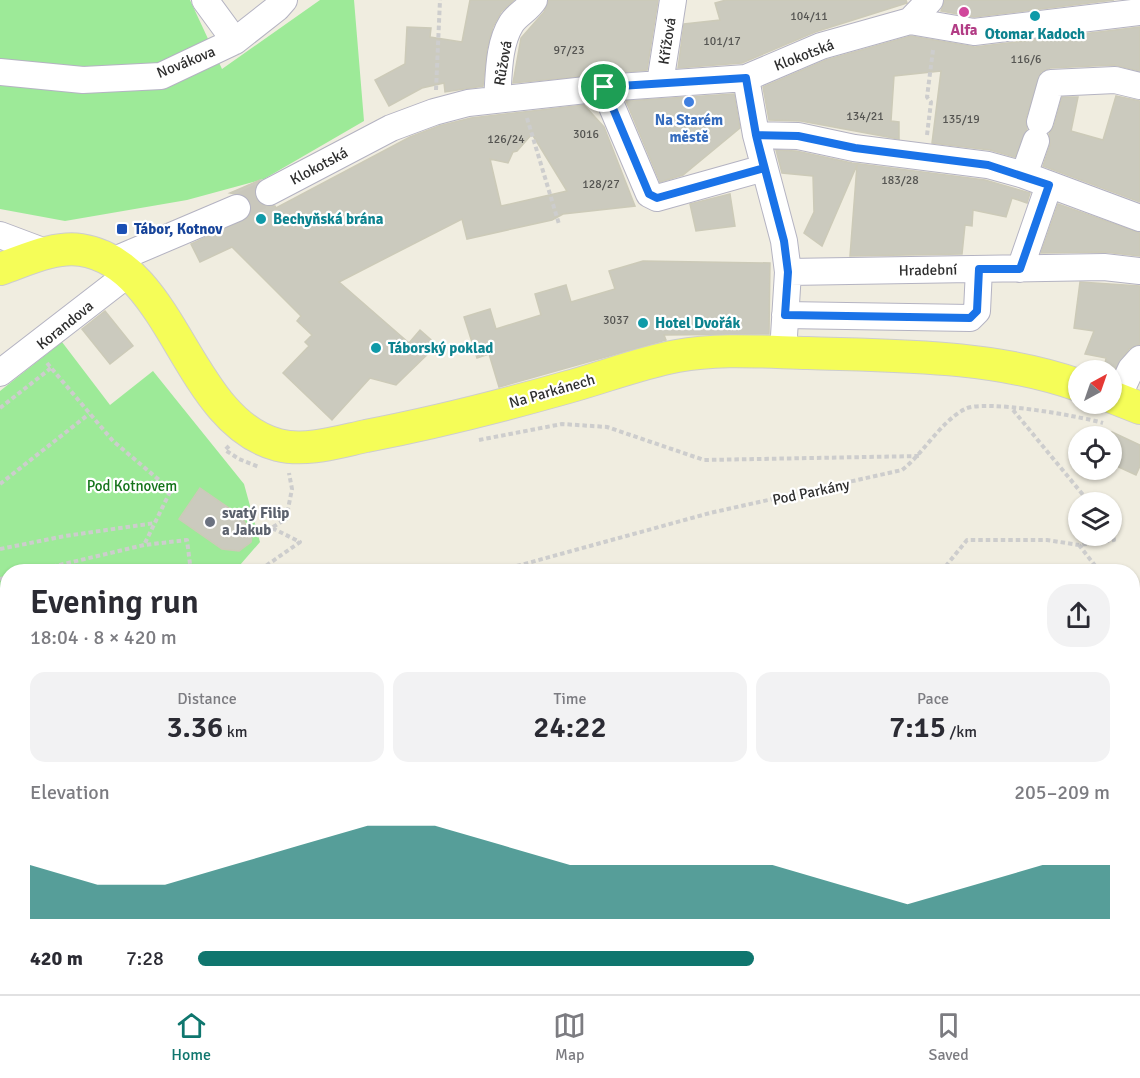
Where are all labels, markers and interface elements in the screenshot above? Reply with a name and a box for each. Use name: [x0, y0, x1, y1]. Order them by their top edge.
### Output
marker: Alfa: [957, 5, 971, 19]
house number: 104/11: [790, 9, 828, 24]
marker: Otomar Kadoch: [1028, 9, 1042, 23]
street label: Křížová: [654, 16, 680, 66]
place label: Alfa: [950, 21, 978, 39]
place label: Otomar Kadoch: [985, 25, 1085, 43]
house number: 101/17: [703, 34, 741, 49]
street label: Klokotská: [771, 35, 837, 75]
street label: Růžová: [490, 39, 516, 87]
street label: Novákova: [154, 42, 218, 82]
house number: 97/23: [554, 43, 584, 58]
house number: 116/6: [1011, 52, 1041, 67]
pin: [578, 61, 629, 112]
icon: arrive: [587, 70, 620, 103]
marker: Na Starém městě: [682, 95, 696, 109]
house number: 134/21: [846, 109, 884, 124]
place label: Na Starém městě: [655, 111, 723, 146]
house number: 135/19: [942, 112, 980, 127]
house number: 3016: [573, 127, 599, 142]
house number: 126/24: [487, 132, 525, 147]
street label: Klokotská: [287, 143, 351, 189]
house number: 183/28: [881, 173, 919, 188]
house number: 128/27: [582, 177, 620, 192]
place label: Bechyňská brána: [273, 210, 384, 228]
marker: Bechyňská brána: [254, 212, 268, 226]
place label: Tábor, Kotnov: [134, 220, 223, 238]
marker: Tábor, Kotnov: [115, 222, 129, 236]
street label: Hradební: [898, 260, 958, 280]
street label: Korandova: [33, 297, 97, 353]
house number: 3037: [603, 313, 629, 328]
place label: Hotel Dvořák: [655, 314, 740, 332]
marker: Hotel Dvořák: [636, 316, 650, 330]
place label: Táborský poklad: [388, 339, 493, 357]
marker: Táborský poklad: [369, 341, 383, 355]
north arrow: [1068, 360, 1122, 414]
map controls: [1068, 360, 1122, 546]
street label: Na Parkánech: [507, 370, 597, 412]
button: locate: [1068, 426, 1122, 480]
street label: Pod Parkány: [771, 475, 851, 509]
park label: Pod Kotnovem: [87, 477, 177, 495]
button: layers: [1068, 492, 1122, 546]
place label: svatý Filip a Jakub: [222, 504, 289, 539]
marker: svatý Filip a Jakub: [203, 515, 217, 529]
text: Evening run: [30, 582, 199, 623]
button: share: [1047, 584, 1110, 647]
text: 18:04 · 8 × 420 m: [30, 625, 177, 650]
text: Distance: [177, 689, 237, 709]
text: Time: [554, 689, 586, 709]
text: Pace: [917, 689, 949, 709]
text: 3.36: [166, 709, 223, 746]
text: 24:22: [533, 709, 607, 746]
text: 7:15: [889, 709, 946, 746]
text: km: [223, 722, 248, 742]
text: /km: [946, 722, 977, 742]
text: Elevation: [30, 780, 110, 805]
text: 205–209 m: [1014, 780, 1110, 805]
text: 420 m: [30, 946, 83, 971]
text: 7:28: [126, 946, 164, 971]
tab: Home: [171, 1009, 211, 1065]
tab: Map: [553, 1009, 586, 1065]
tab: Saved: [929, 1009, 969, 1065]

